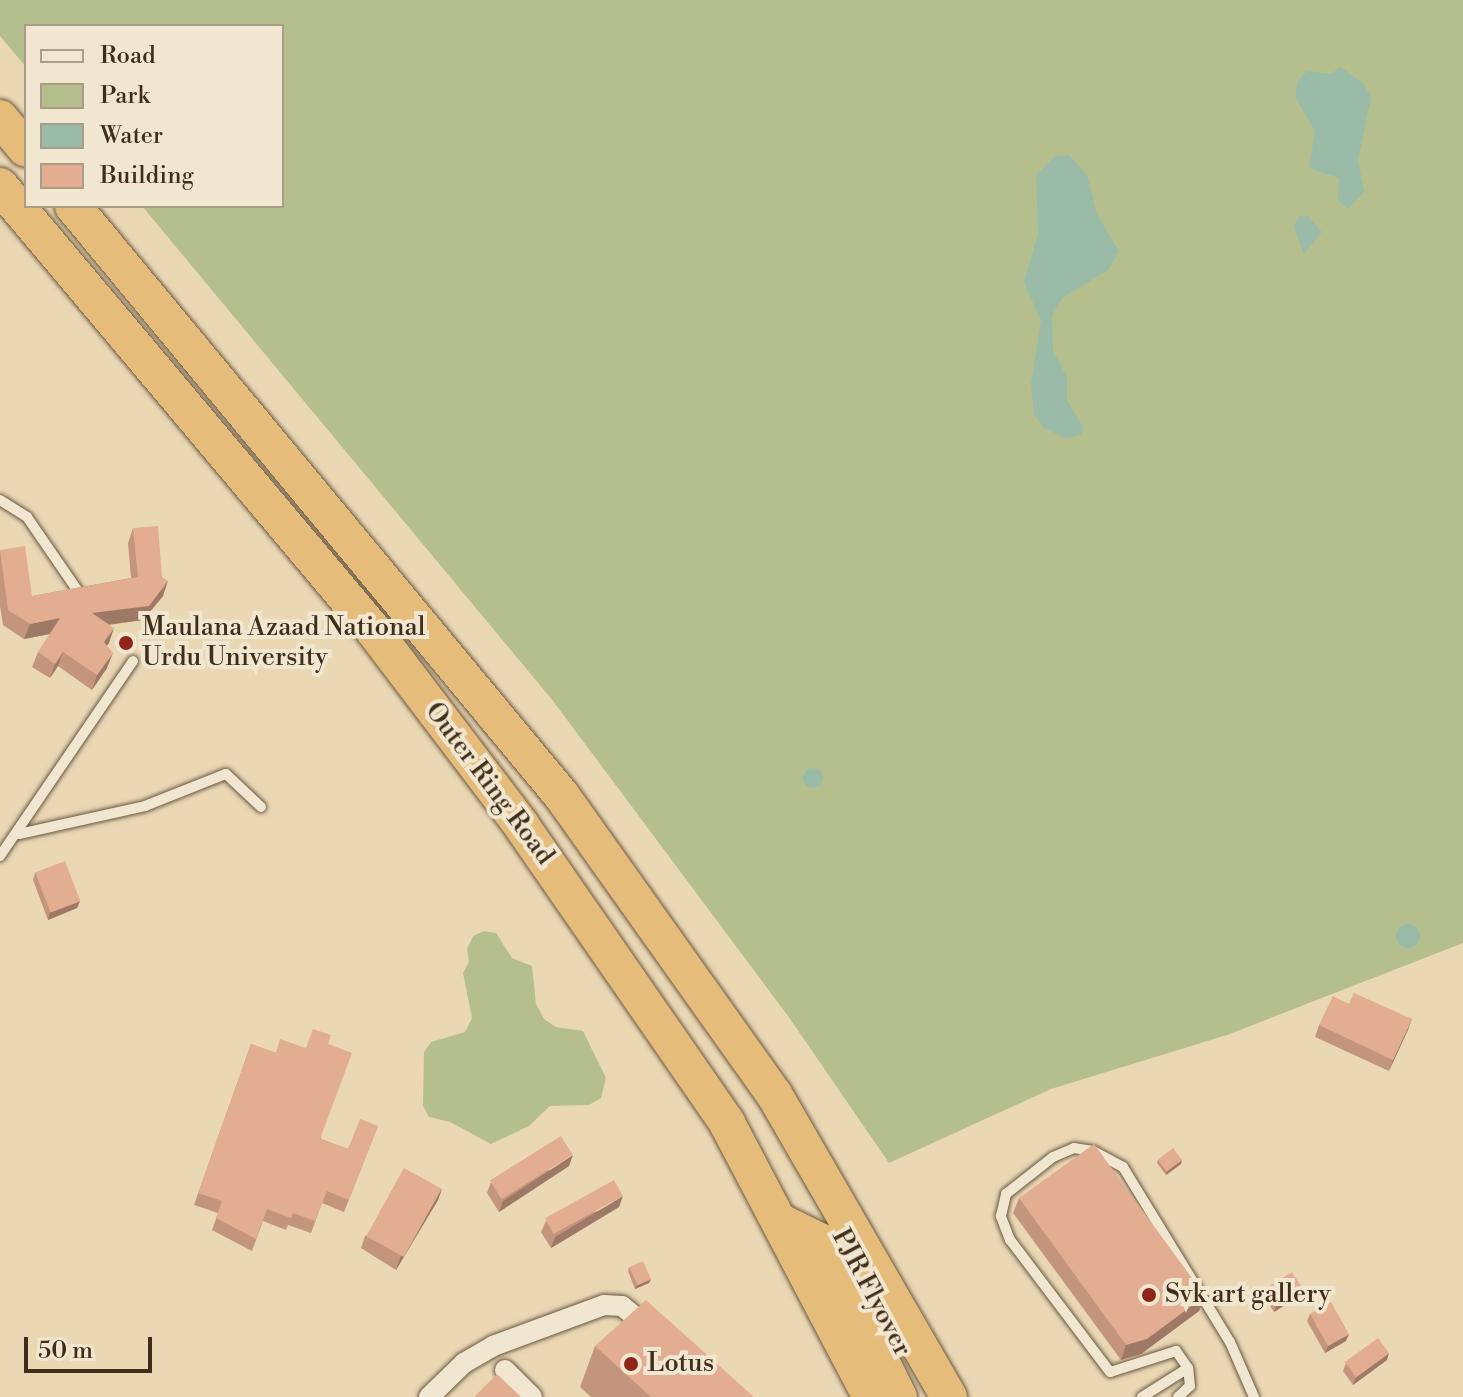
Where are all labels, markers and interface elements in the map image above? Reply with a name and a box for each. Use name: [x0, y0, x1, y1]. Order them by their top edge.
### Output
legend: [24, 24, 284, 208]
text: Road: [100, 41, 156, 71]
text: Park: [100, 81, 150, 111]
text: Water: [100, 121, 163, 151]
text: Building: [100, 161, 194, 191]
place label: Maulana Azaad National Urdu University: [142, 612, 425, 674]
marker: Maulana Azaad National Urdu University: [117, 634, 135, 652]
street label: Outer Ring Road: [418, 697, 560, 871]
street label: PJR Flyover: [824, 1224, 918, 1362]
place label: Svk art gallery: [1165, 1279, 1331, 1311]
marker: Svk art gallery: [1140, 1286, 1158, 1304]
scale bar: [28, 1321, 156, 1371]
text: 50 m: [38, 1336, 93, 1366]
place label: Lotus: [647, 1348, 714, 1380]
marker: Lotus: [622, 1355, 640, 1373]

